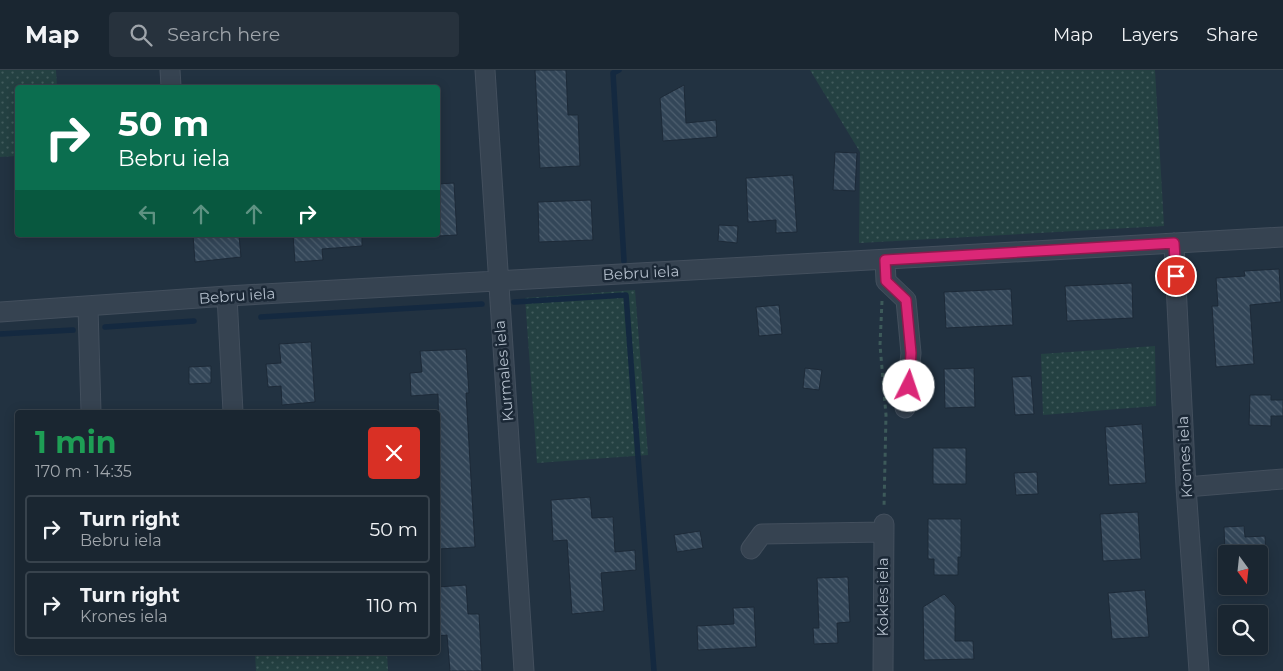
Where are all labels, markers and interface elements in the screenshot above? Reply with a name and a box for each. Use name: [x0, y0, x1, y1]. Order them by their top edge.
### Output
search box: [109, 12, 459, 57]
text: Map: [25, 20, 79, 49]
icon: search: [127, 21, 155, 49]
text: Search here: [167, 23, 280, 46]
text: Map: [1053, 24, 1093, 46]
text: Layers: [1121, 24, 1178, 46]
text: Share: [1206, 24, 1258, 46]
text: 50 m: [118, 102, 209, 145]
icon: right: [35, 105, 100, 170]
text: Bebru iela: [118, 145, 230, 172]
icon: left: [134, 200, 162, 228]
icon: ahead: [187, 200, 215, 228]
icon: ahead: [240, 200, 268, 228]
icon: right: [293, 200, 321, 228]
pin: [1155, 255, 1197, 297]
street label: Bebru iela: [602, 261, 680, 284]
icon: arrive: [1162, 262, 1190, 290]
street label: Bebru iela: [198, 283, 276, 308]
street label: Kurmales iela: [490, 320, 517, 422]
position arrow: [882, 359, 934, 411]
street label: Krones iela: [1173, 415, 1196, 499]
text: 1 min: [35, 424, 116, 461]
button: close: [368, 427, 420, 479]
text: 170 m · 14:35: [35, 462, 132, 481]
text: Turn right: [80, 508, 180, 531]
icon: right: [37, 515, 65, 543]
text: 50 m: [370, 518, 418, 541]
text: Bebru iela: [80, 531, 162, 550]
north arrow: [1218, 545, 1268, 595]
map controls: [1218, 545, 1268, 655]
street label: Kokles iela: [873, 557, 892, 637]
text: Turn right: [80, 584, 180, 607]
icon: right: [37, 591, 65, 619]
text: 110 m: [367, 594, 418, 617]
button: search: [1218, 605, 1268, 655]
text: Krones iela: [80, 607, 168, 626]

